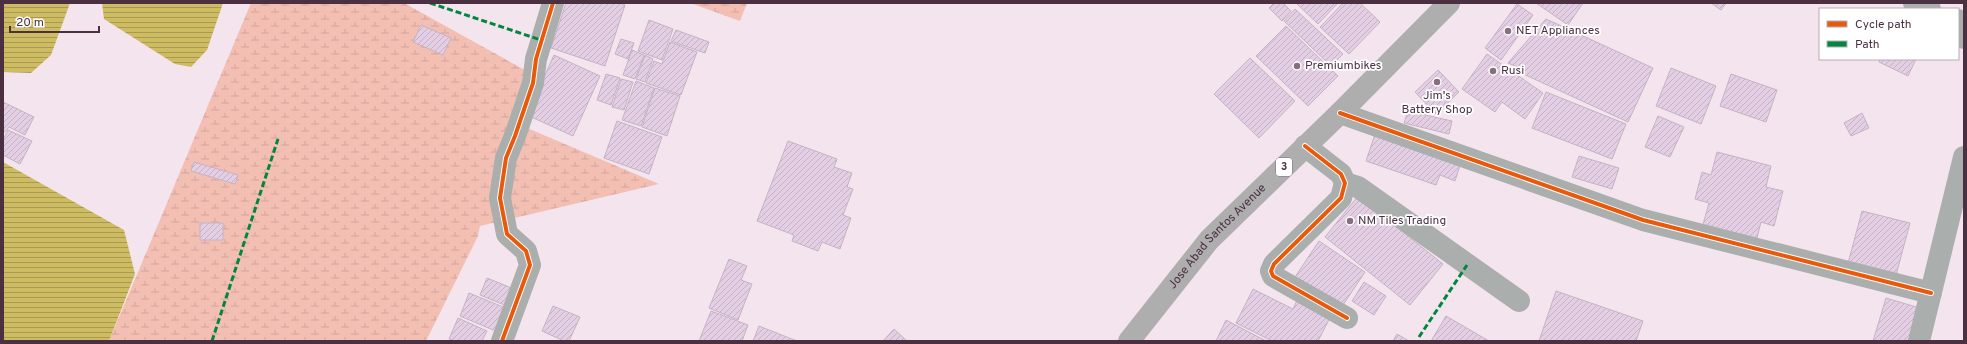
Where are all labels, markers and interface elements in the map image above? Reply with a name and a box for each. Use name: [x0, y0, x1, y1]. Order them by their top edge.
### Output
scale bar: [10, 8, 99, 34]
legend: [1819, 8, 1959, 60]
text: 20 m: [16, 15, 44, 31]
text: Cycle path: [1855, 17, 1912, 33]
place label: NET Appliances: [1516, 23, 1600, 39]
marker: NET Appliances: [1503, 26, 1513, 36]
text: Path: [1855, 37, 1880, 53]
place label: Premiumbikes: [1305, 58, 1382, 74]
marker: Premiumbikes: [1292, 61, 1302, 71]
place label: Rusi: [1501, 63, 1524, 79]
marker: Rusi: [1488, 66, 1498, 76]
marker: Jim's Battery Shop: [1432, 77, 1442, 87]
place label: Jim's Battery Shop: [1402, 88, 1473, 118]
road number: 3: [1276, 158, 1292, 176]
street label: Jose Abad Santos Avenue: [1165, 181, 1270, 293]
place label: NM Tiles Trading: [1358, 213, 1446, 229]
marker: NM Tiles Trading: [1345, 216, 1355, 226]

